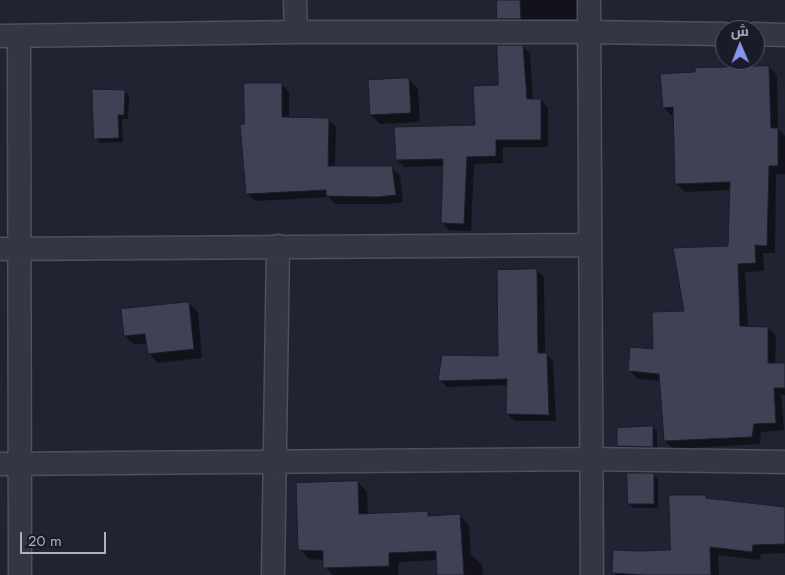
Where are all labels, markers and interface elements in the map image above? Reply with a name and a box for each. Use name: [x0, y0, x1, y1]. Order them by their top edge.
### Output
north arrow: [715, 20, 765, 70]
text: ش: [731, 21, 749, 41]
scale bar: [22, 522, 109, 554]
text: 20 m: [28, 530, 62, 552]

